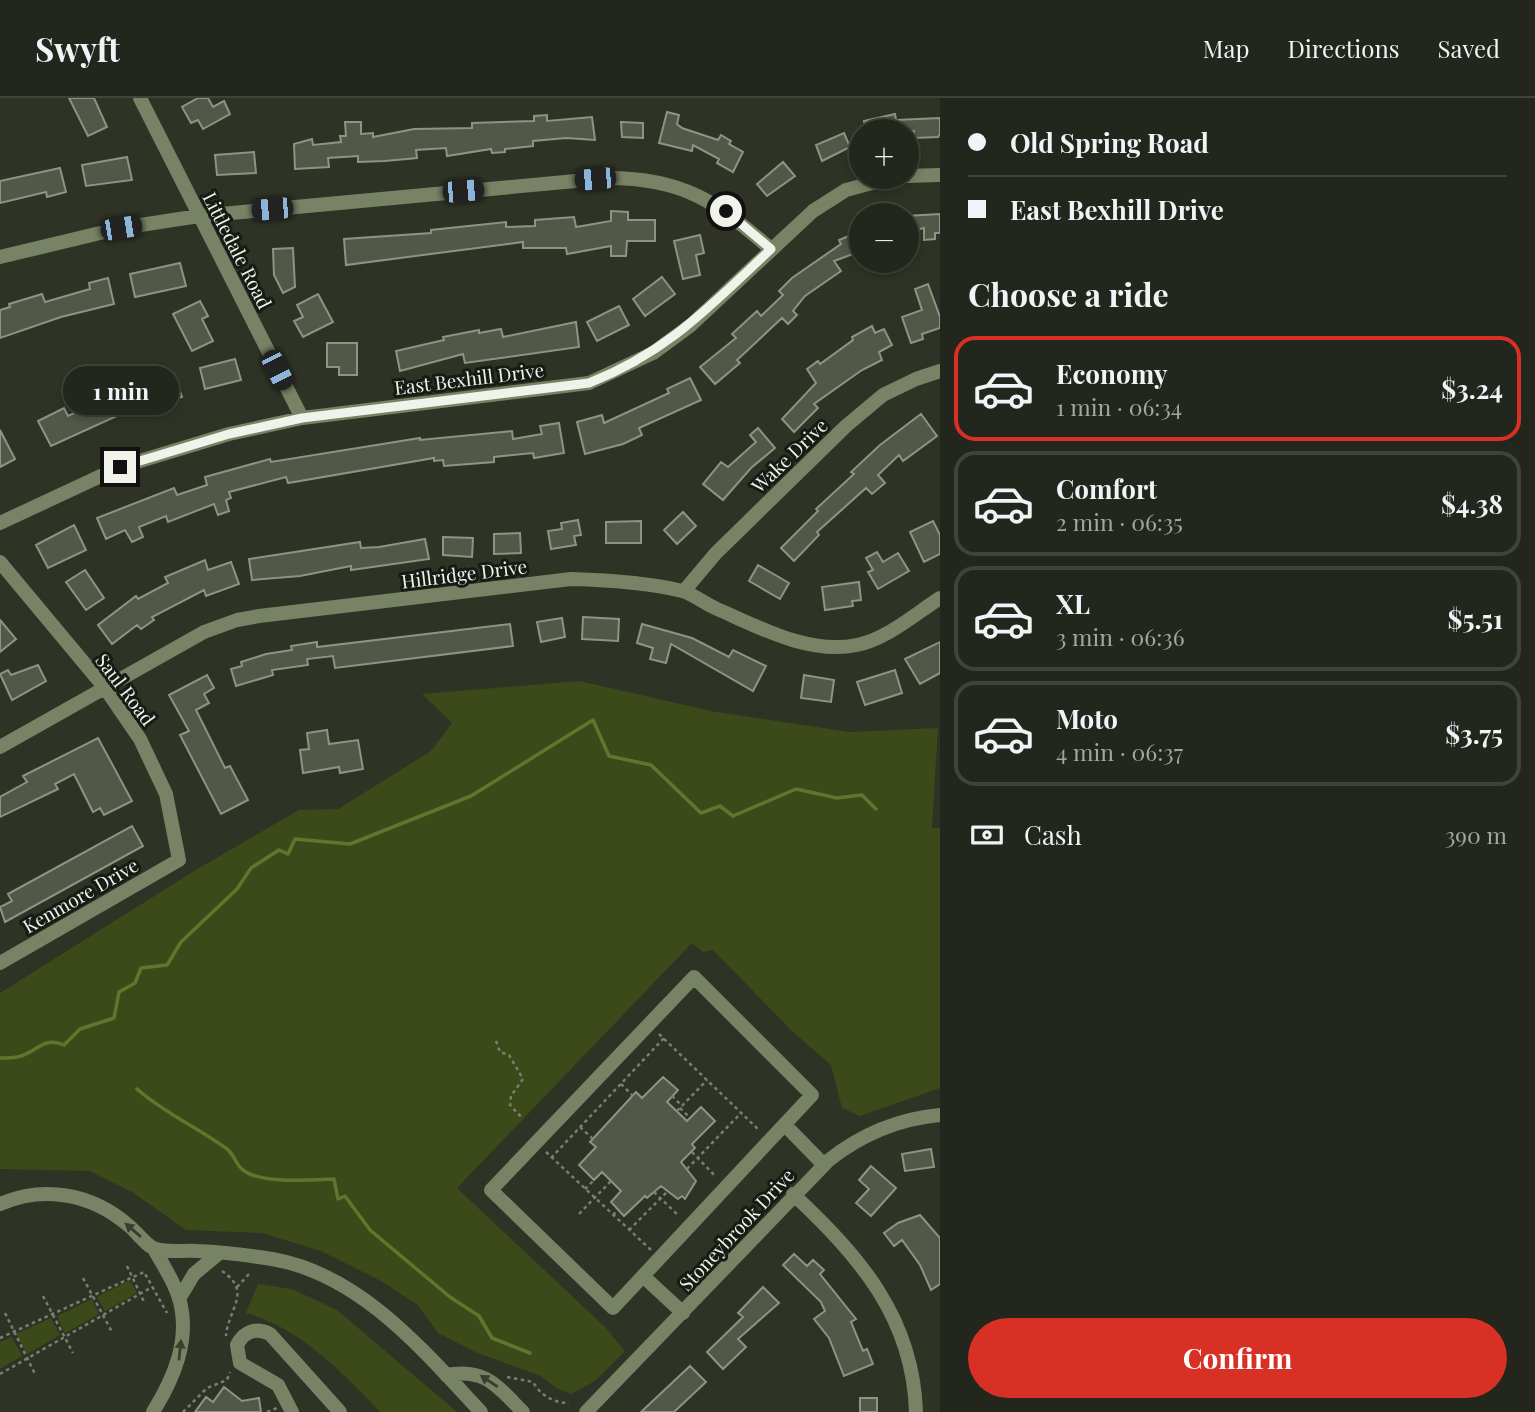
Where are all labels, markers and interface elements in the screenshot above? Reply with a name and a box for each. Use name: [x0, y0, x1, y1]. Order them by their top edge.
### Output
text: Swyft: [35, 26, 120, 70]
text: Map: [1203, 32, 1249, 64]
text: Directions: [1287, 32, 1400, 64]
text: Saved: [1438, 32, 1500, 64]
map controls: [849, 119, 919, 273]
button: +: [849, 119, 919, 189]
text: Old Spring Road: [1010, 125, 1209, 160]
car: [574, 167, 617, 191]
car: [442, 179, 485, 203]
street label: Littledale Road: [197, 187, 279, 313]
text: East Bexhill Drive: [1010, 192, 1224, 227]
route start: [710, 195, 742, 227]
car: [251, 197, 294, 221]
button: −: [849, 203, 919, 273]
car: [99, 214, 144, 242]
text: Choose a ride: [968, 272, 1169, 315]
car: [259, 347, 296, 393]
street label: East Bexhill Drive: [393, 356, 545, 400]
text: Economy: [1056, 356, 1167, 391]
icon: car: [972, 357, 1035, 420]
callout: 1 min: [62, 366, 178, 414]
text: $3.24: [1441, 371, 1503, 406]
text: 1 min: [93, 375, 149, 406]
text: 1 min · 06:34: [1056, 391, 1182, 422]
street label: Wake Drive: [745, 412, 833, 499]
route end: [104, 451, 136, 483]
text: Comfort: [1056, 471, 1157, 506]
icon: car: [972, 472, 1035, 535]
text: $4.38: [1441, 486, 1503, 521]
text: 2 min · 06:35: [1056, 506, 1183, 537]
street label: Hillridge Drive: [400, 552, 528, 594]
text: XL: [1056, 586, 1090, 621]
icon: car: [972, 587, 1035, 650]
text: $5.51: [1448, 601, 1503, 636]
text: 3 min · 06:36: [1056, 621, 1185, 652]
street label: Saul Road: [90, 648, 162, 730]
text: Moto: [1056, 701, 1118, 736]
icon: car: [972, 702, 1035, 765]
text: $3.75: [1445, 716, 1503, 751]
text: 4 min · 06:37: [1056, 736, 1183, 767]
icon: cash: [968, 816, 1006, 854]
text: Cash: [1024, 817, 1082, 852]
text: 390 m: [1445, 819, 1507, 850]
street label: Kenmore Drive: [17, 851, 143, 939]
street label: Stoneybrook Drive: [672, 1162, 800, 1296]
one-way arrow: [125, 1223, 142, 1238]
button: Confirm: [968, 1318, 1507, 1398]
one-way arrow: [174, 1339, 185, 1361]
one-way arrow: [480, 1374, 498, 1388]

